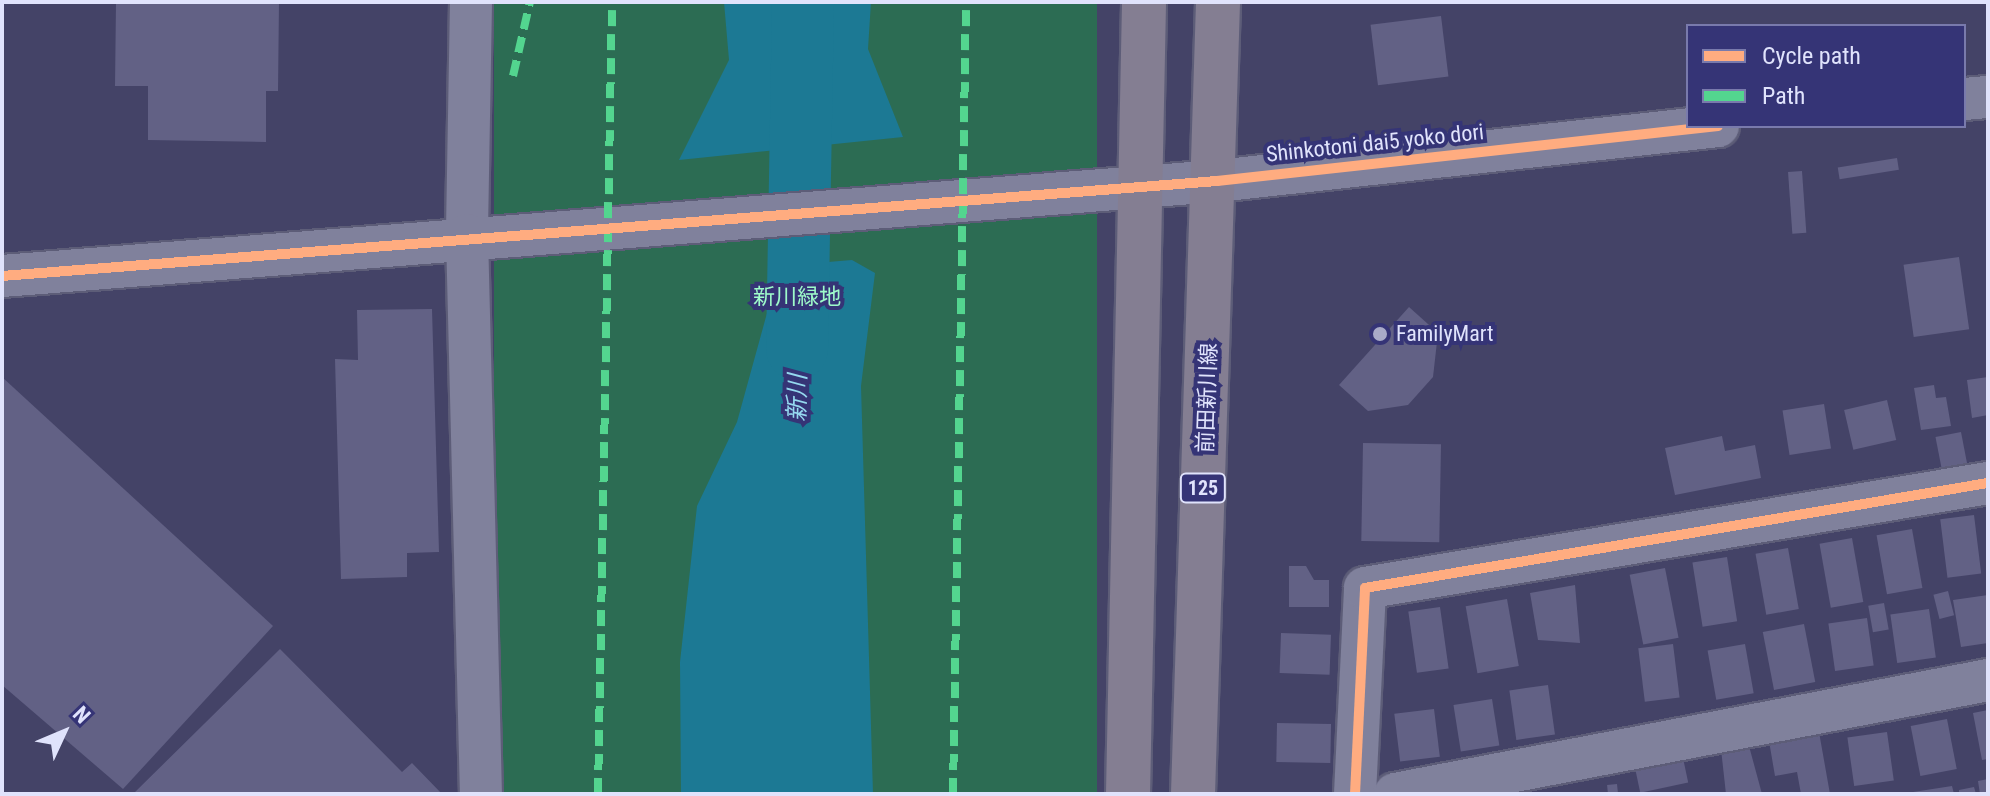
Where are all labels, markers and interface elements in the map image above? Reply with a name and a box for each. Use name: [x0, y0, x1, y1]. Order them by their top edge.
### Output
legend: [1686, 24, 1966, 128]
text: Cycle path: [1762, 42, 1861, 70]
text: Path: [1762, 82, 1805, 110]
street label: Shinkotoni dai5 yoko dori: [1265, 118, 1485, 168]
park label: 新川緑地: [753, 284, 841, 310]
place label: FamilyMart: [1396, 321, 1493, 347]
marker: FamilyMart: [1371, 325, 1389, 343]
street label: 前田新川線: [1192, 343, 1222, 453]
water label: 新川: [783, 374, 813, 422]
road number: 125: [1179, 472, 1227, 504]
north arrow: [24, 692, 104, 772]
text: N: [68, 701, 95, 729]

